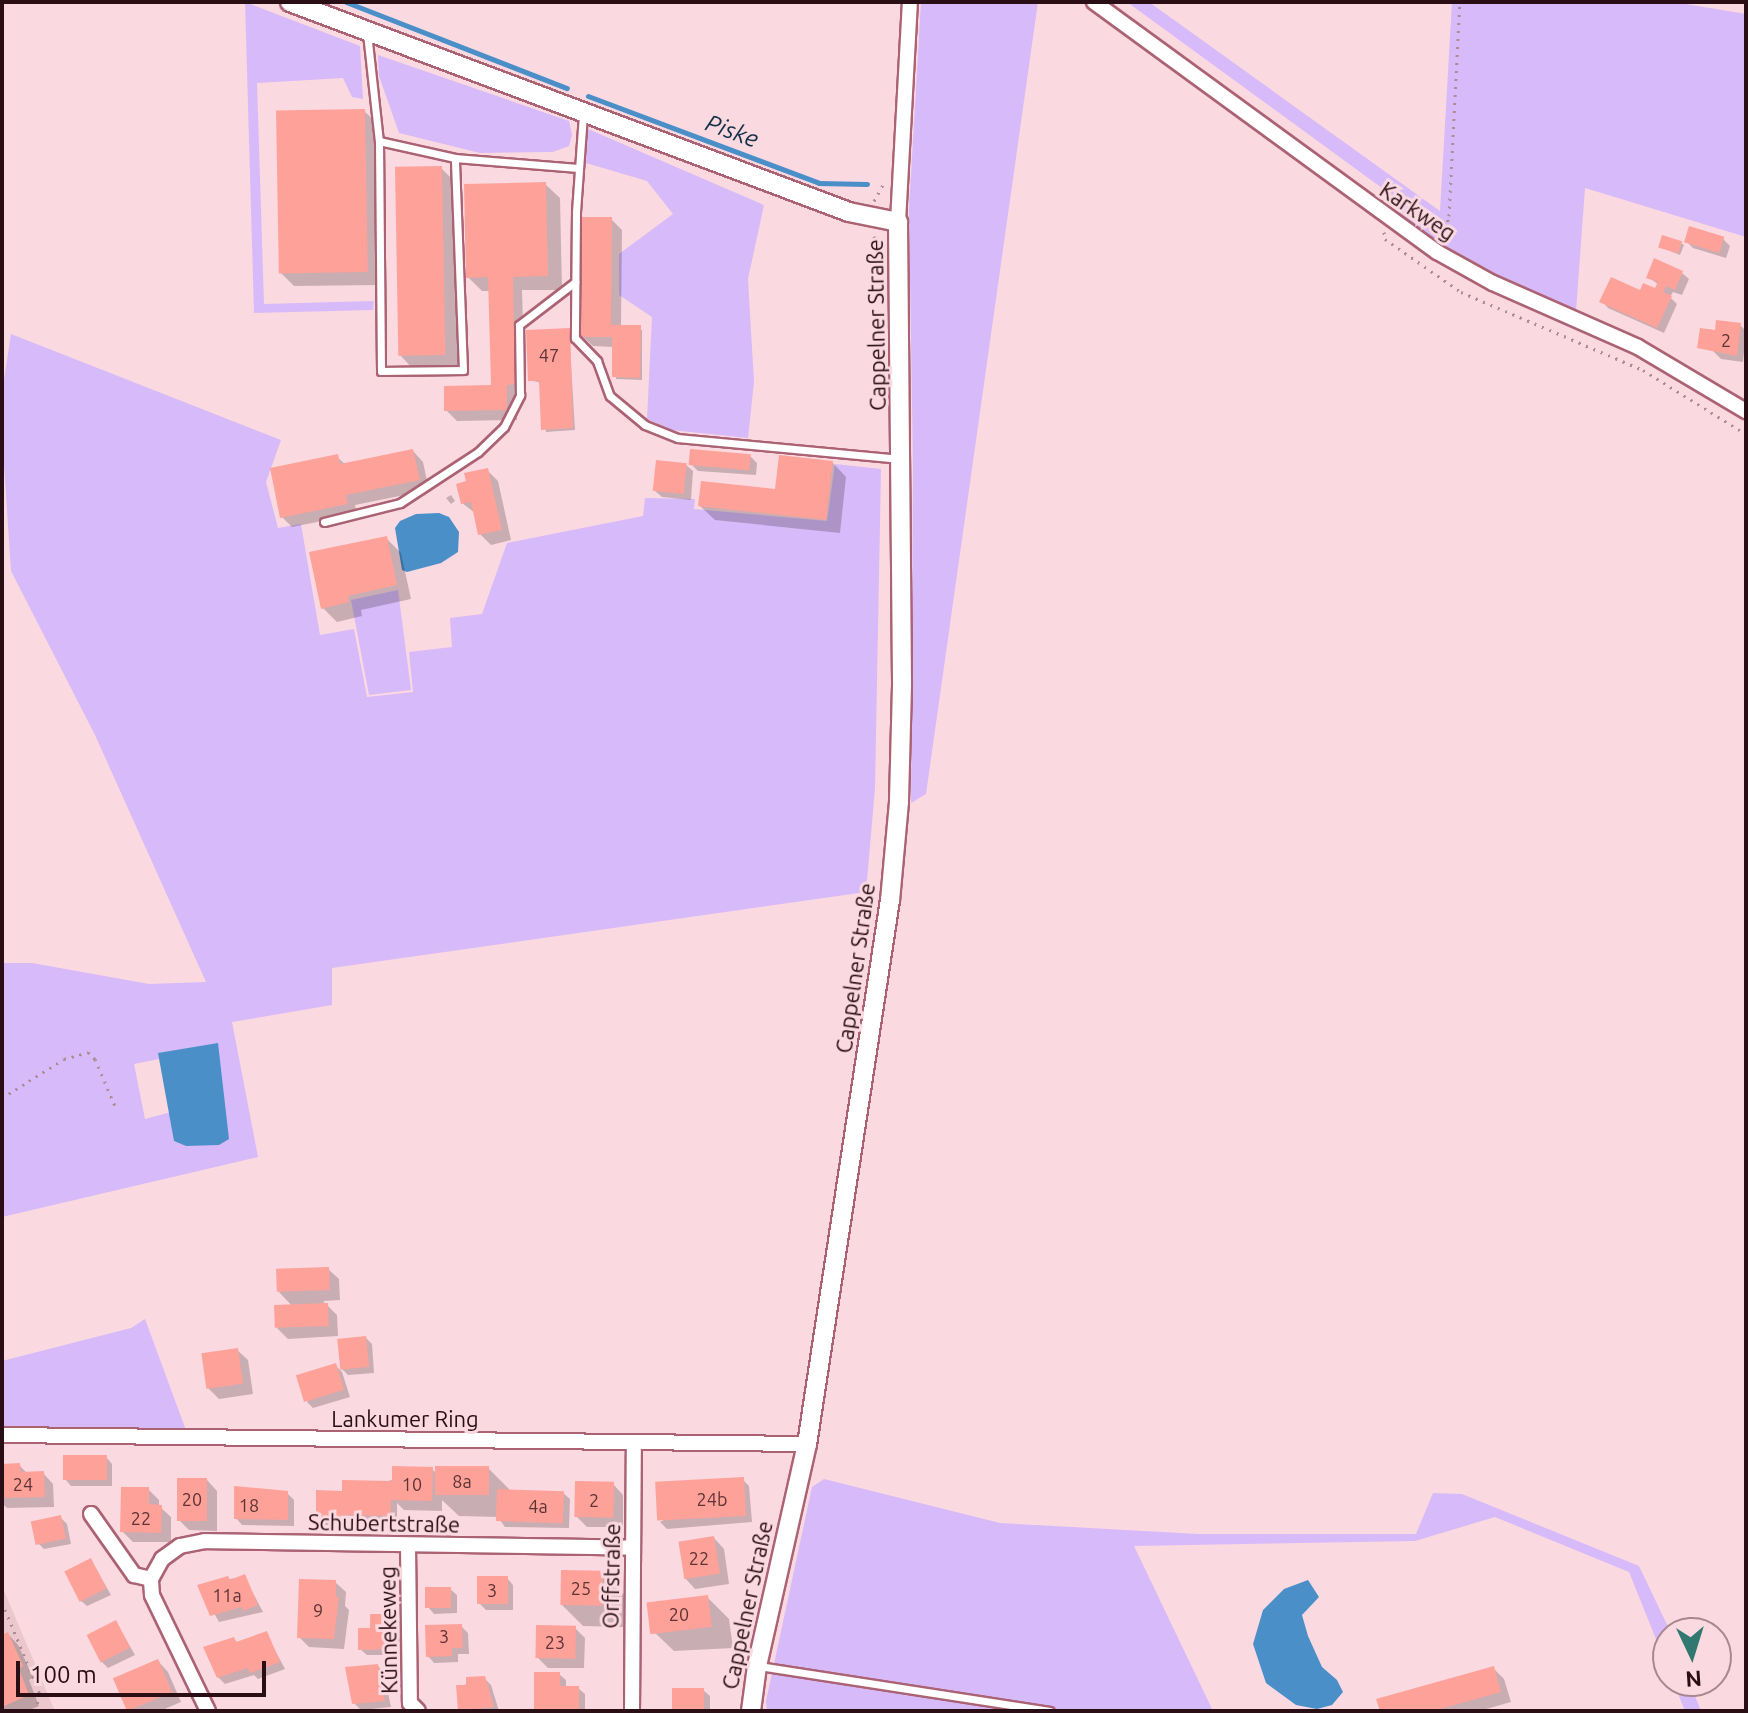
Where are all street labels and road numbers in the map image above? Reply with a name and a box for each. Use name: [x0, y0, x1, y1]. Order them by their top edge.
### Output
street label: Karkweg: [1375, 176, 1461, 246]
street label: Cappelner Straße: [861, 239, 891, 411]
street label: Cappelner Straße: [830, 881, 880, 1055]
street label: Lankumer Ring: [331, 1406, 479, 1432]
street label: Schubertstraße: [308, 1508, 460, 1538]
street label: Cappelner Straße: [716, 1518, 778, 1692]
street label: Orffstraße: [597, 1523, 625, 1629]
street label: Künnekeweg: [374, 1566, 402, 1694]

